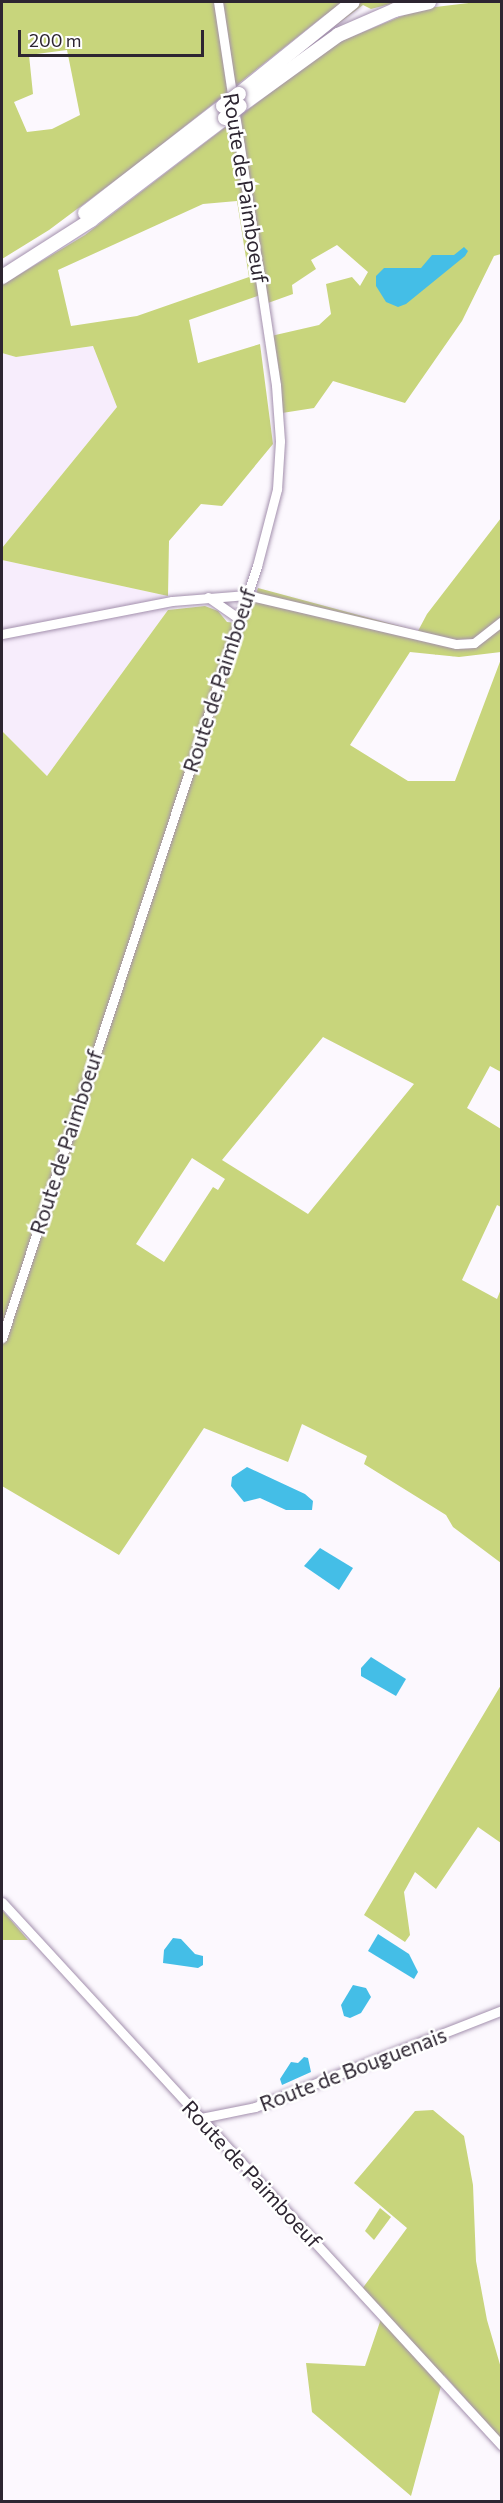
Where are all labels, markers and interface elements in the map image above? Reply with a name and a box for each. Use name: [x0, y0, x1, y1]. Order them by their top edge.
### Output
scale bar: [21, 18, 207, 56]
text: 200 m: [29, 29, 82, 51]
street label: Route de Paimboeuf: [219, 91, 273, 285]
street label: Route de Paimboeuf: [177, 585, 261, 775]
street label: Route de Paimboeuf: [24, 1047, 108, 1237]
street label: Route de Bouguenais: [256, 2022, 450, 2116]
street label: Route de Paimboeuf: [177, 2095, 327, 2253]

